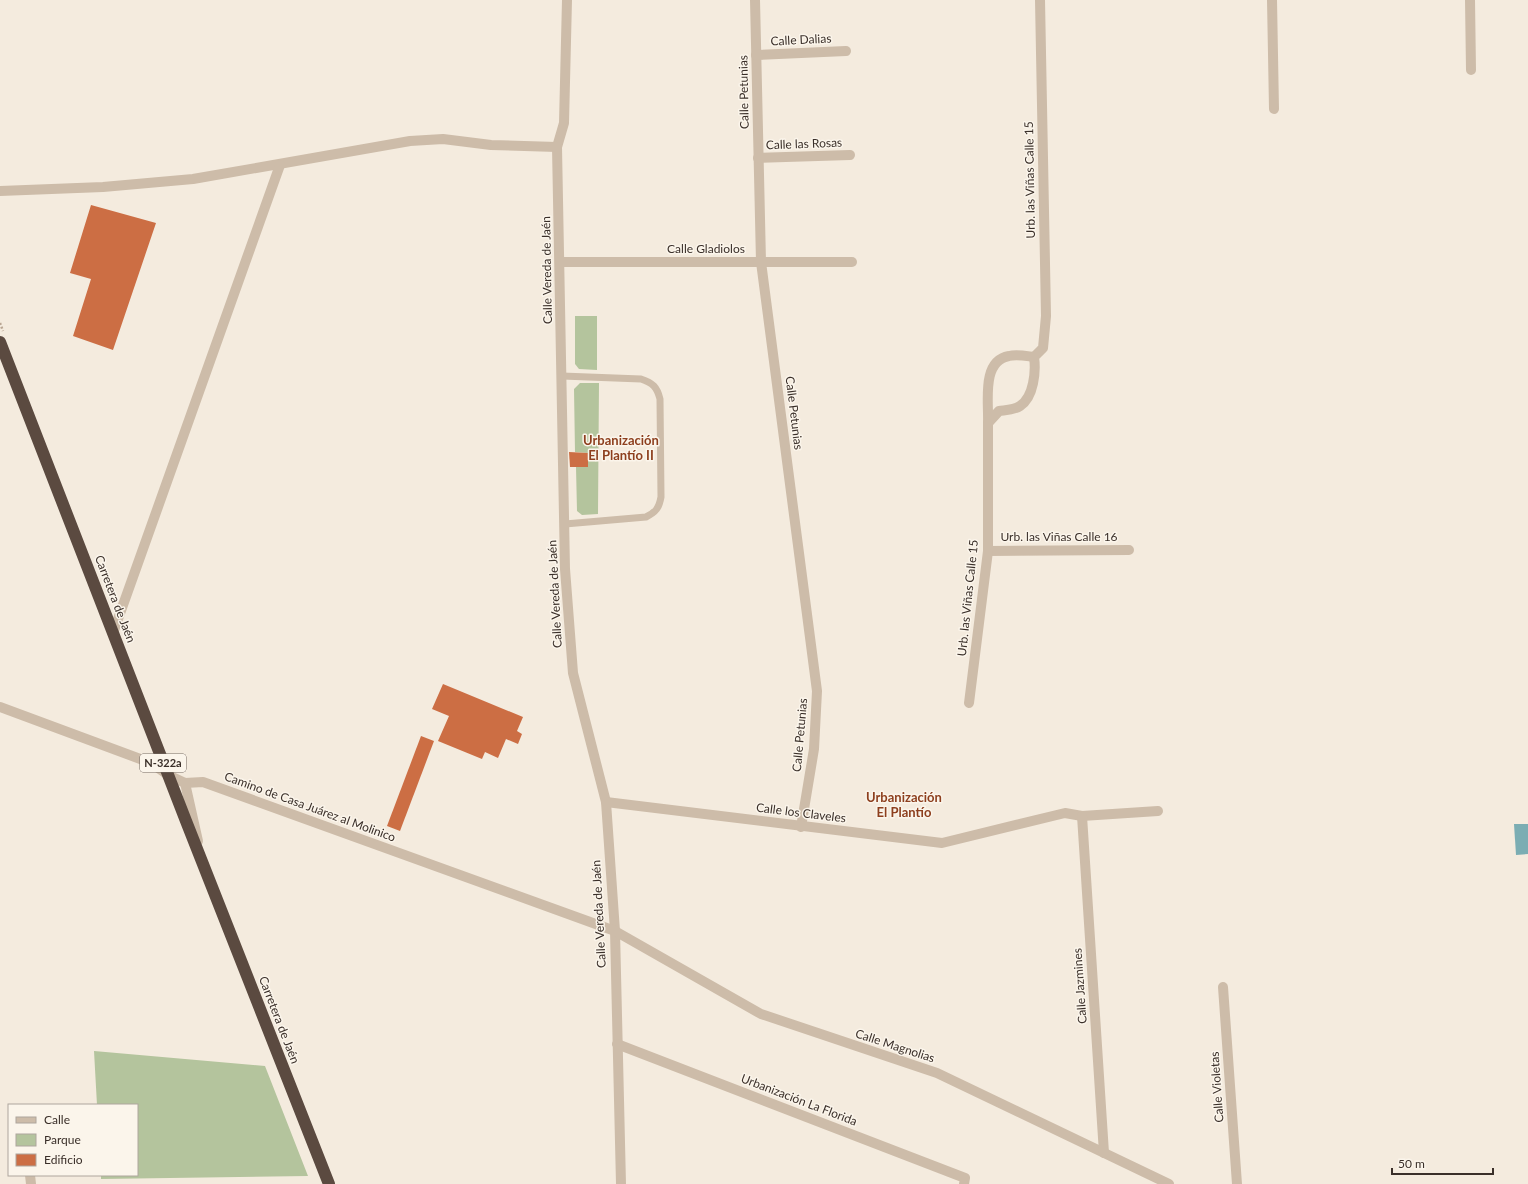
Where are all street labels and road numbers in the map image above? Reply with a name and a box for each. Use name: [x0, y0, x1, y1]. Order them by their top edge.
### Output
street label: Calle Dalias: [770, 30, 832, 49]
street label: Calle Petunias: [735, 55, 752, 129]
street label: Urb. las Viñas Calle 15: [1021, 121, 1038, 239]
street label: Calle las Rosas: [766, 135, 842, 152]
street label: Calle Vereda de Jaén: [538, 216, 555, 324]
street label: Calle Gladiolos: [667, 241, 745, 256]
street label: Calle Petunias: [783, 375, 806, 451]
street label: Urb. las Viñas Calle 16: [1000, 529, 1118, 544]
street label: Urb. las Viñas Calle 15: [954, 539, 981, 657]
street label: Calle Vereda de Jaén: [544, 540, 565, 648]
street label: Carretera de Jaén: [92, 553, 139, 645]
street label: Calle Petunias: [789, 697, 810, 772]
road number: N-322a: [140, 754, 186, 772]
street label: Camino de Casa Juárez al Molinico: [222, 769, 398, 845]
street label: Calle los Claveles: [755, 800, 847, 825]
street label: Calle Vereda de Jaén: [588, 860, 609, 968]
street label: Calle Jazmines: [1069, 948, 1090, 1024]
street label: Carretera de Jaén: [256, 974, 303, 1066]
street label: Calle Magnolias: [854, 1026, 937, 1065]
street label: Calle Violetas: [1207, 1051, 1226, 1123]
street label: Urbanización La Florida: [739, 1070, 859, 1129]

